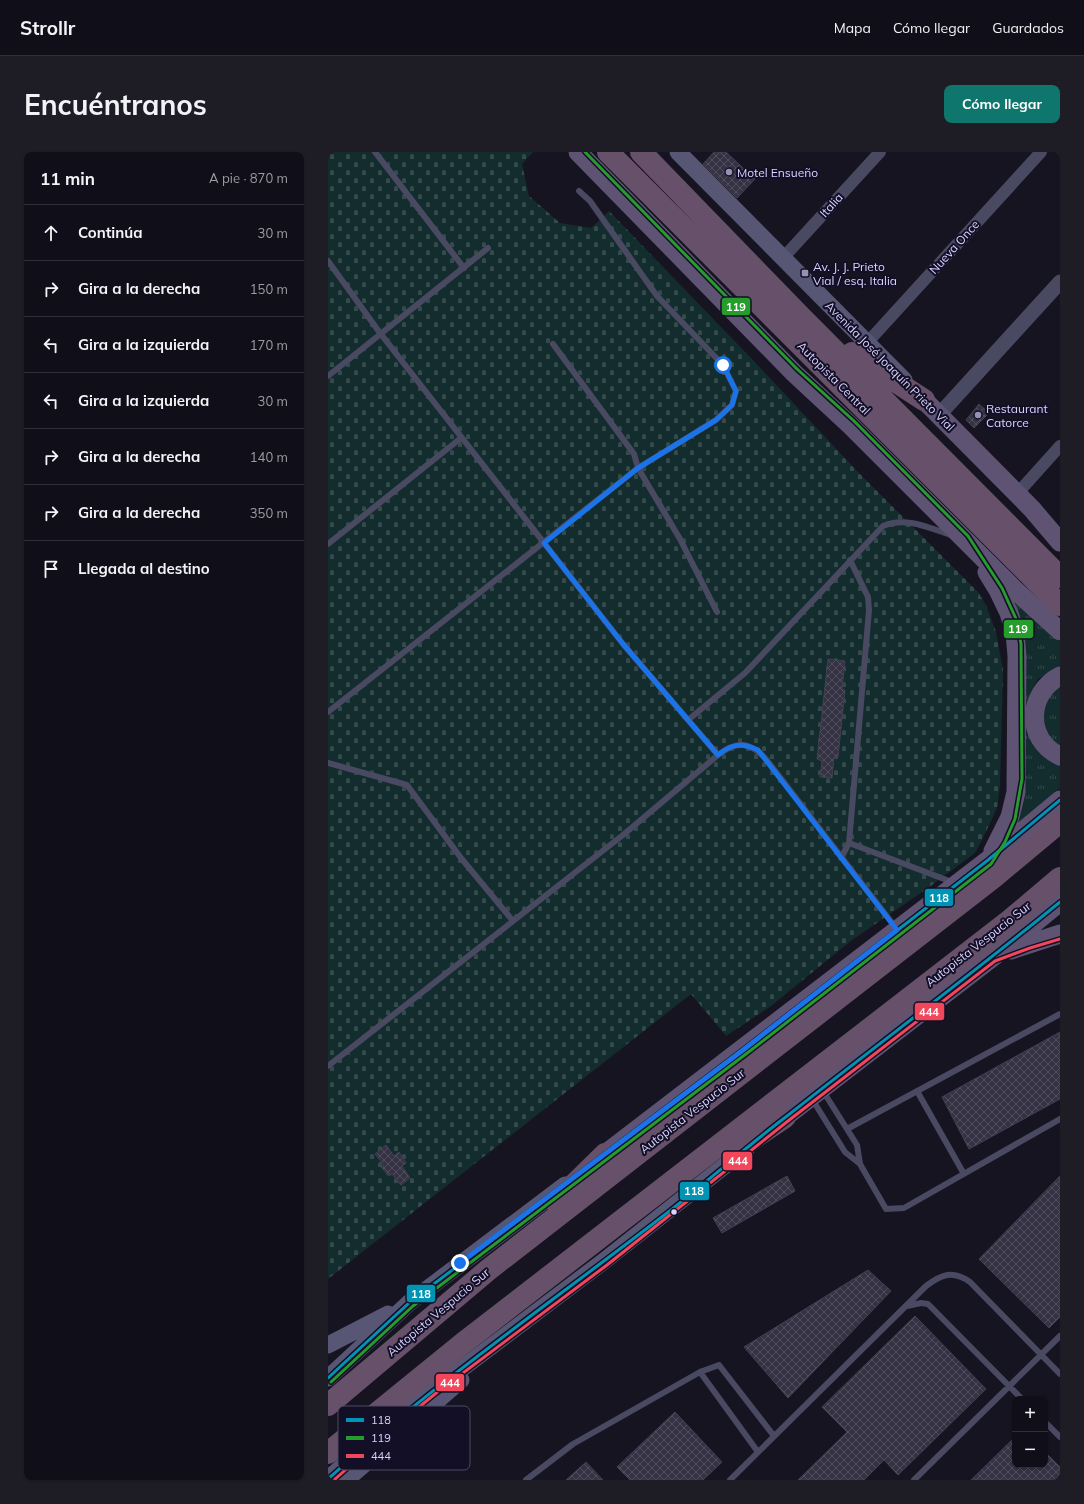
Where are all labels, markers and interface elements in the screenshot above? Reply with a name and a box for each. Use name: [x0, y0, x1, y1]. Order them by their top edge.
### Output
text: Strollr: [20, 16, 75, 40]
text: Mapa: [834, 19, 871, 37]
text: Cómo llegar: [893, 19, 970, 37]
text: Guardados: [992, 19, 1064, 37]
button: Cómo llegar: [944, 85, 1060, 123]
text: Encuéntranos: [24, 87, 207, 122]
place label: Motel Ensueño: [737, 165, 818, 180]
marker: Motel Ensueño: [724, 167, 734, 177]
text: 11 min: [40, 168, 95, 189]
text: A pie · 870 m: [209, 170, 288, 186]
street label: Italia: [816, 190, 846, 220]
street label: Nueva Once: [926, 217, 982, 277]
icon: ahead: [40, 222, 62, 244]
text: Continúa: [78, 223, 143, 242]
text: 30 m: [258, 225, 288, 241]
place label: Av. J. J. Prieto Vial / esq. Italia: [813, 259, 897, 288]
marker: Av. J. J. Prieto Vial / esq. Italia: [800, 268, 810, 278]
icon: right: [40, 278, 62, 300]
text: Gira a la derecha: [78, 279, 200, 298]
text: 150 m: [250, 281, 288, 297]
line badge: 119: [721, 297, 751, 316]
street label: Avenida José Joaquín Prieto Vial: [822, 298, 958, 434]
text: 119: [726, 300, 746, 314]
icon: left: [40, 334, 62, 356]
text: Gira a la izquierda: [78, 335, 209, 354]
text: 170 m: [250, 337, 288, 353]
street label: Autopista Central: [794, 338, 874, 418]
route start: [714, 356, 732, 374]
icon: left: [40, 390, 62, 412]
text: Gira a la izquierda: [78, 391, 209, 410]
text: 30 m: [258, 393, 288, 409]
place label: Restaurant Catorce: [986, 401, 1048, 430]
marker: Restaurant Catorce: [973, 410, 983, 420]
icon: right: [40, 446, 62, 468]
text: Gira a la derecha: [78, 447, 200, 466]
text: 140 m: [250, 449, 288, 465]
icon: right: [40, 502, 62, 524]
text: Gira a la derecha: [78, 503, 200, 522]
text: 350 m: [250, 505, 288, 521]
icon: arrive: [40, 558, 62, 580]
text: Llegada al destino: [78, 559, 210, 578]
line badge: 119: [1003, 619, 1034, 639]
text: 119: [1008, 622, 1028, 636]
line badge: 118: [924, 888, 954, 907]
text: 118: [929, 891, 949, 905]
street label: Autopista Vespucio Sur: [923, 898, 1034, 990]
line badge: 444: [914, 1002, 945, 1021]
text: 444: [919, 1005, 939, 1019]
street label: Autopista Vespucio Sur: [637, 1065, 748, 1157]
line badge: 444: [722, 1151, 753, 1171]
text: 444: [728, 1154, 748, 1168]
line badge: 118: [679, 1181, 710, 1201]
text: 118: [684, 1184, 704, 1198]
unlabelled marker: [669, 1207, 679, 1217]
route end: [451, 1254, 469, 1272]
street label: Autopista Vespucio Sur: [384, 1264, 493, 1359]
line badge: 118: [406, 1284, 436, 1303]
text: 118: [411, 1287, 431, 1301]
line badge: 444: [435, 1373, 465, 1392]
text: 444: [440, 1376, 460, 1390]
map controls: [1012, 1396, 1048, 1468]
button: +: [1012, 1396, 1048, 1432]
legend: [338, 1406, 470, 1470]
text: 118: [371, 1413, 391, 1427]
text: 119: [371, 1431, 391, 1445]
button: −: [1012, 1432, 1048, 1468]
text: 444: [371, 1449, 391, 1463]

